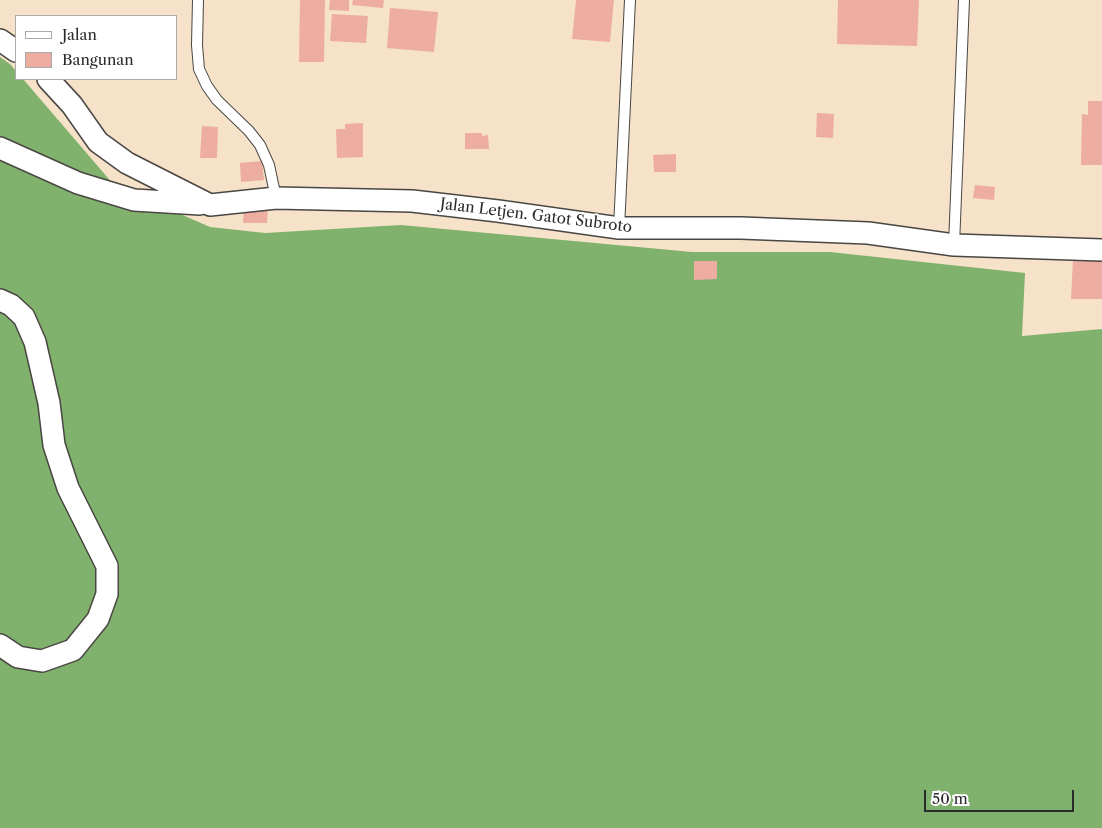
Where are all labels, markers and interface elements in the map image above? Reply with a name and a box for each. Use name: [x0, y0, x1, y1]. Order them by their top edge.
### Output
legend: [15, 15, 178, 80]
text: Jalan: [62, 25, 97, 44]
text: Bangunan: [62, 50, 134, 69]
street label: Jalan Letjen. Gatot Subroto: [439, 195, 633, 237]
scale bar: [927, 780, 1077, 812]
text: 50 m: [932, 789, 968, 808]

